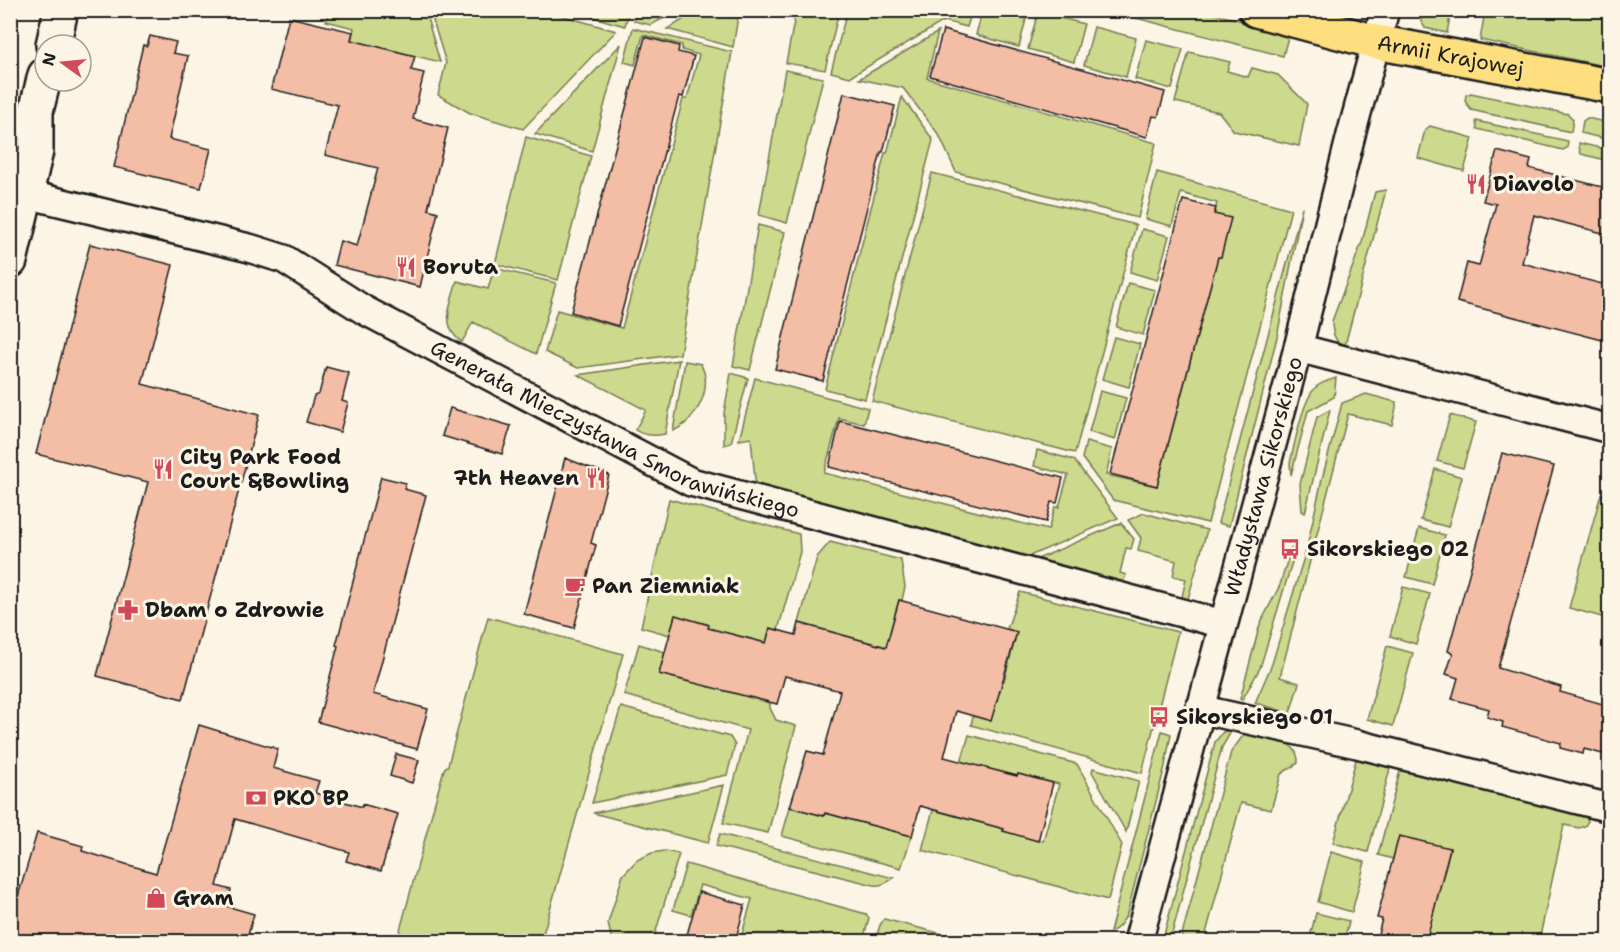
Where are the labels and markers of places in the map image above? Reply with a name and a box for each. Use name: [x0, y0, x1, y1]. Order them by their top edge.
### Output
place label: Diavolo: [1493, 170, 1574, 198]
restaurant icon: Diavolo: [1464, 172, 1488, 196]
place label: Boruta: [423, 253, 499, 281]
restaurant icon: Boruta: [394, 255, 418, 279]
place label: City Park Food Court &Bowling: [180, 443, 349, 495]
restaurant icon: City Park Food Court &Bowling: [151, 457, 175, 481]
place label: 7th Heaven: [453, 464, 579, 492]
restaurant icon: 7th Heaven: [584, 466, 608, 490]
place label: Sikorskiego 02: [1307, 535, 1469, 563]
bus stop icon: Sikorskiego 02: [1278, 537, 1302, 561]
place label: Pan Ziemniak: [592, 572, 739, 600]
cafe icon: Pan Ziemniak: [563, 574, 587, 598]
place label: Dbam o Zdrowie: [145, 596, 324, 624]
pharmacy icon: Dbam o Zdrowie: [116, 598, 140, 622]
place label: Sikorskiego 01: [1176, 703, 1333, 731]
bus stop icon: Sikorskiego 01: [1147, 705, 1171, 729]
place label: PKO BP: [273, 784, 349, 812]
bank icon: PKO BP: [244, 786, 268, 810]
place label: Gram: [173, 884, 234, 912]
shop icon: Gram: [144, 886, 168, 910]

